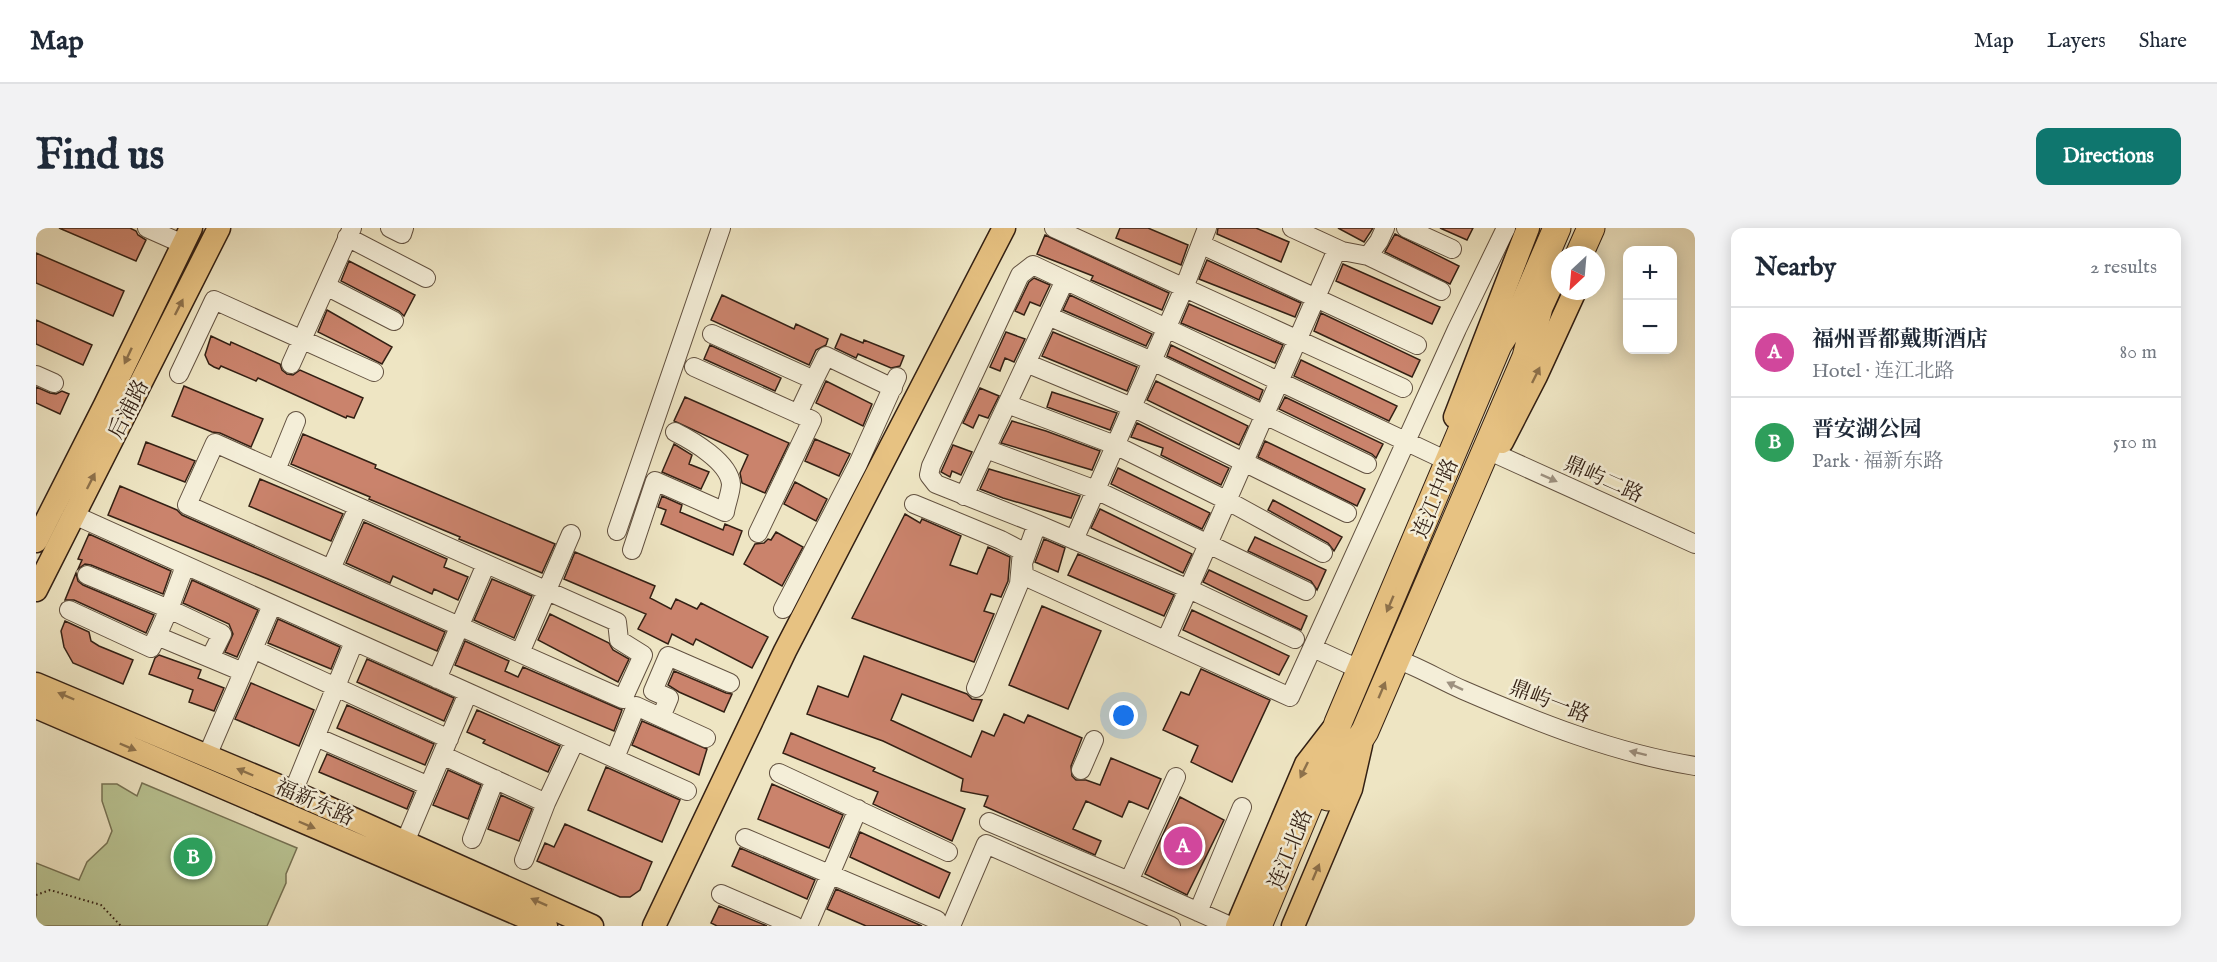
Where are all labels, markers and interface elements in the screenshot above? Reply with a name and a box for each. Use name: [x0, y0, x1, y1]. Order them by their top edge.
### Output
text: Map: [30, 24, 84, 59]
text: Map: [1974, 28, 2014, 55]
text: Layers: [2047, 28, 2106, 55]
text: Share: [2139, 28, 2187, 55]
button: Directions: [2036, 128, 2181, 185]
text: Find us: [36, 130, 164, 183]
north arrow: [1551, 246, 1605, 300]
map controls: [1623, 246, 1677, 354]
button: +: [1623, 246, 1677, 300]
text: Nearby: [1755, 251, 1836, 284]
text: 2 results: [2090, 255, 2157, 280]
one-way arrow: [174, 299, 184, 316]
button: −: [1623, 300, 1677, 354]
text: 福州晋都戴斯酒店: [1812, 326, 1988, 354]
text: A: [1768, 340, 1781, 365]
text: 80 m: [2120, 340, 2157, 365]
one-way arrow: [123, 347, 133, 365]
text: Hotel · 连江北路: [1812, 359, 1954, 384]
one-way arrow: [1532, 366, 1541, 383]
street label: 后浦路: [103, 375, 156, 444]
text: 晋安湖公园: [1812, 416, 1922, 444]
text: B: [1768, 430, 1781, 455]
text: 510 m: [2113, 430, 2157, 455]
text: Park · 福新东路: [1812, 449, 1943, 474]
street label: 鼎屿二路: [1560, 451, 1647, 510]
street label: 连江中路: [1408, 455, 1465, 543]
one-way arrow: [86, 473, 96, 490]
one-way arrow: [1540, 474, 1558, 484]
one-way arrow: [1384, 595, 1394, 613]
street label: 鼎屿一路: [1505, 675, 1594, 730]
one-way arrow: [1377, 681, 1387, 699]
one-way arrow: [1447, 682, 1464, 691]
one-way arrow: [56, 691, 74, 701]
your location: [1109, 701, 1138, 730]
one-way arrow: [120, 742, 138, 752]
one-way arrow: [1629, 747, 1647, 757]
one-way arrow: [1299, 761, 1308, 778]
one-way arrow: [236, 767, 254, 777]
street label: 福新东路: [271, 774, 358, 833]
street label: 连江北路: [1263, 806, 1320, 894]
one-way arrow: [298, 820, 316, 830]
pin: A: [1164, 824, 1202, 868]
pin: B: [174, 834, 212, 880]
one-way arrow: [1312, 863, 1321, 881]
one-way arrow: [530, 897, 548, 906]

